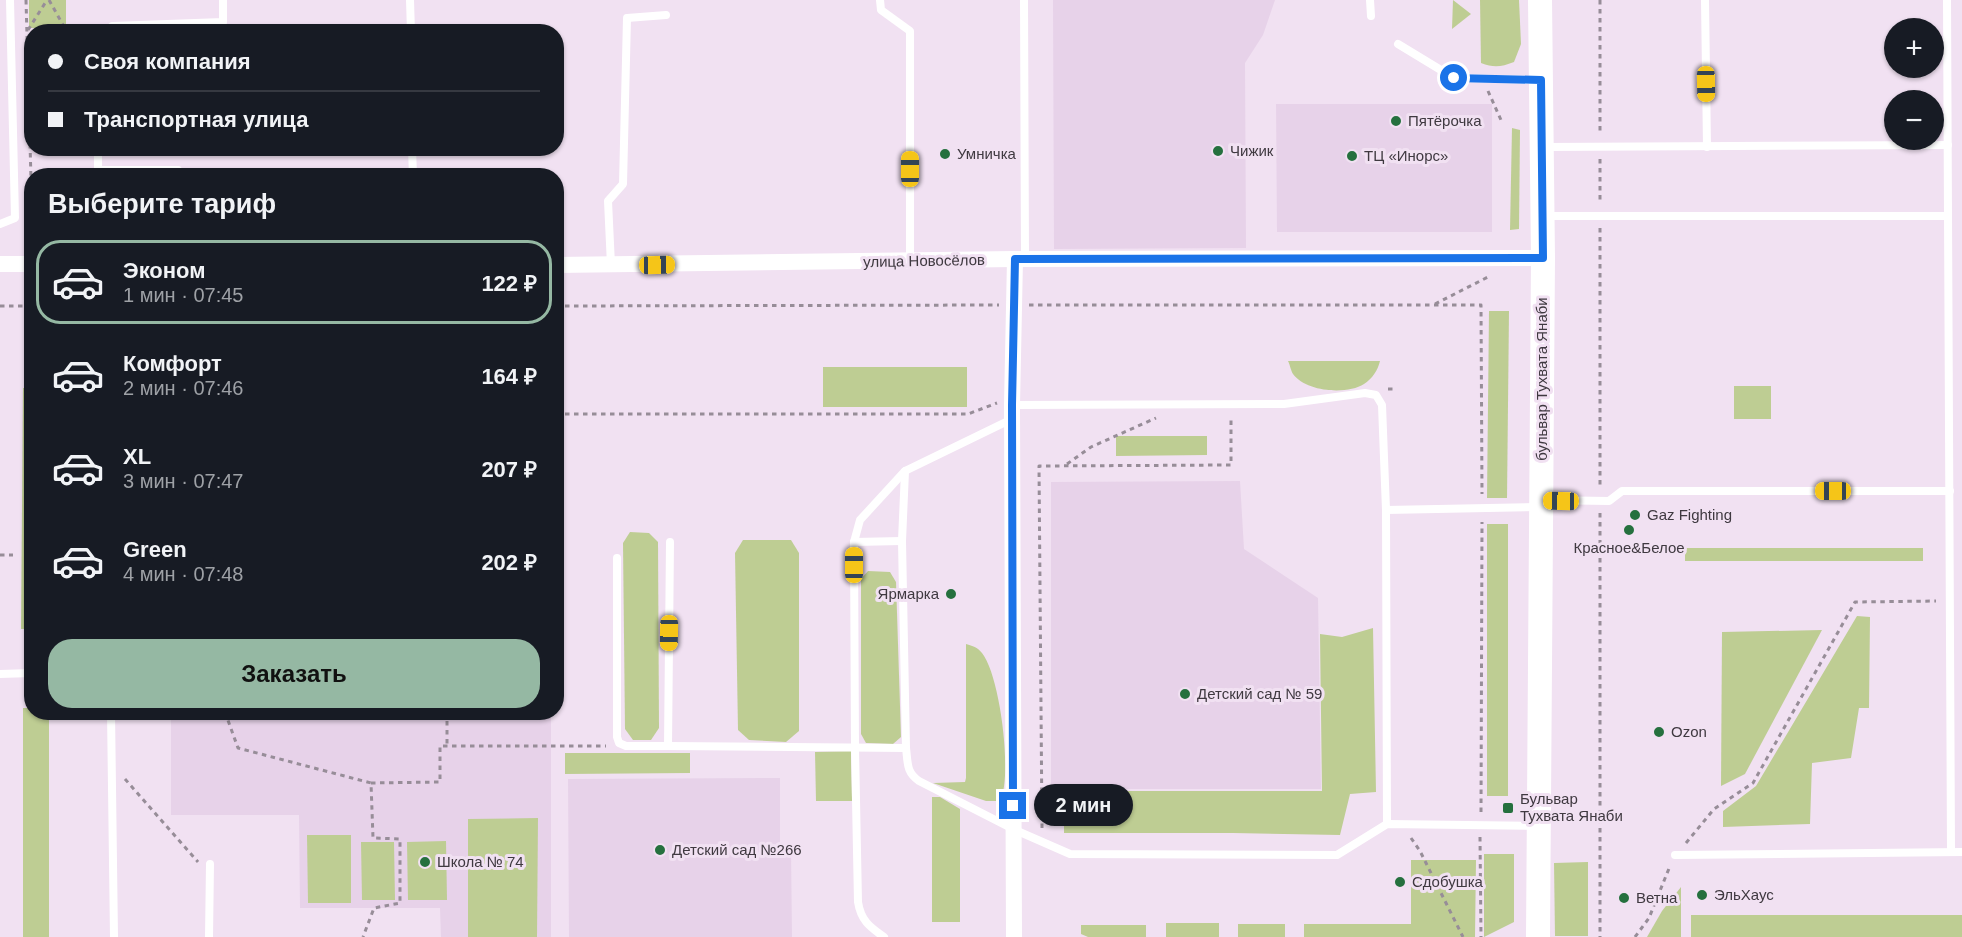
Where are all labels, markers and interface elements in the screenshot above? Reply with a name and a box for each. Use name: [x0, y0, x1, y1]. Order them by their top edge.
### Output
map controls: [1884, 18, 1944, 150]
button: +: [1884, 18, 1944, 78]
text: Своя компания: [84, 49, 251, 74]
route start: [1440, 64, 1467, 91]
car: [1697, 66, 1715, 102]
button: −: [1884, 90, 1944, 150]
text: Транспортная улица: [84, 107, 308, 132]
place label: Пятёрочка: [1408, 112, 1482, 129]
marker: Пятёрочка: [1389, 114, 1403, 128]
place label: Чижик: [1230, 142, 1274, 159]
marker: Чижик: [1211, 144, 1225, 158]
place label: Умничка: [957, 145, 1017, 162]
marker: Умничка: [938, 147, 952, 161]
place label: ТЦ «Инорс»: [1364, 147, 1448, 164]
marker: ТЦ «Инорс»: [1345, 149, 1359, 163]
car: [901, 151, 919, 187]
text: Выберите тариф: [48, 189, 276, 219]
street label: улица Новосёлов: [863, 251, 985, 270]
icon: car: [51, 255, 105, 309]
car: [639, 256, 675, 274]
text: Эконом: [123, 258, 206, 283]
text: 122 ₽: [481, 271, 537, 296]
text: 1 мин · 07:45: [123, 284, 243, 306]
street label: бульвар Тухвата Янаби: [1533, 297, 1550, 461]
icon: car: [51, 348, 105, 402]
text: Комфорт: [123, 351, 222, 376]
text: 164 ₽: [481, 364, 537, 389]
text: 2 мин · 07:46: [123, 377, 243, 399]
icon: car: [51, 441, 105, 495]
text: XL: [123, 444, 151, 469]
text: 207 ₽: [481, 457, 537, 482]
text: 3 мин · 07:47: [123, 470, 243, 492]
car: [1815, 482, 1851, 500]
car: [1543, 492, 1579, 510]
place label: Gaz Fighting: [1647, 506, 1732, 523]
marker: Gaz Fighting: [1628, 508, 1642, 522]
marker: Красное&Белое: [1622, 523, 1636, 537]
icon: car: [51, 534, 105, 588]
text: Green: [123, 537, 187, 562]
place label: Красное&Белое: [1573, 539, 1685, 556]
car: [845, 547, 863, 583]
text: 202 ₽: [481, 550, 537, 575]
text: 4 мин · 07:48: [123, 563, 243, 585]
place label: Ярмарка: [878, 585, 940, 602]
marker: Ярмарка: [944, 587, 958, 601]
car: [660, 615, 678, 651]
button: Заказать: [48, 639, 540, 708]
place label: Детский сад № 59: [1197, 685, 1322, 702]
marker: Детский сад № 59: [1178, 687, 1192, 701]
place label: Ozon: [1671, 723, 1707, 740]
marker: Ozon: [1652, 725, 1666, 739]
callout: 2 мин: [1034, 785, 1133, 827]
place label: Бульвар Тухвата Янаби: [1520, 790, 1623, 824]
route end: [999, 792, 1026, 819]
text: 2 мин: [1056, 794, 1111, 816]
marker: Бульвар Тухвата Янаби: [1501, 801, 1515, 815]
place label: Детский сад №266: [672, 841, 802, 858]
marker: Детский сад №266: [653, 843, 667, 857]
place label: Школа № 74: [437, 853, 524, 870]
marker: Школа № 74: [418, 855, 432, 869]
place label: Сдобушка: [1412, 873, 1484, 890]
marker: Сдобушка: [1393, 875, 1407, 889]
place label: ЭльХаус: [1714, 886, 1774, 903]
marker: ЭльХаус: [1695, 888, 1709, 902]
place label: Ветна: [1636, 889, 1678, 906]
marker: Ветна: [1617, 891, 1631, 905]

